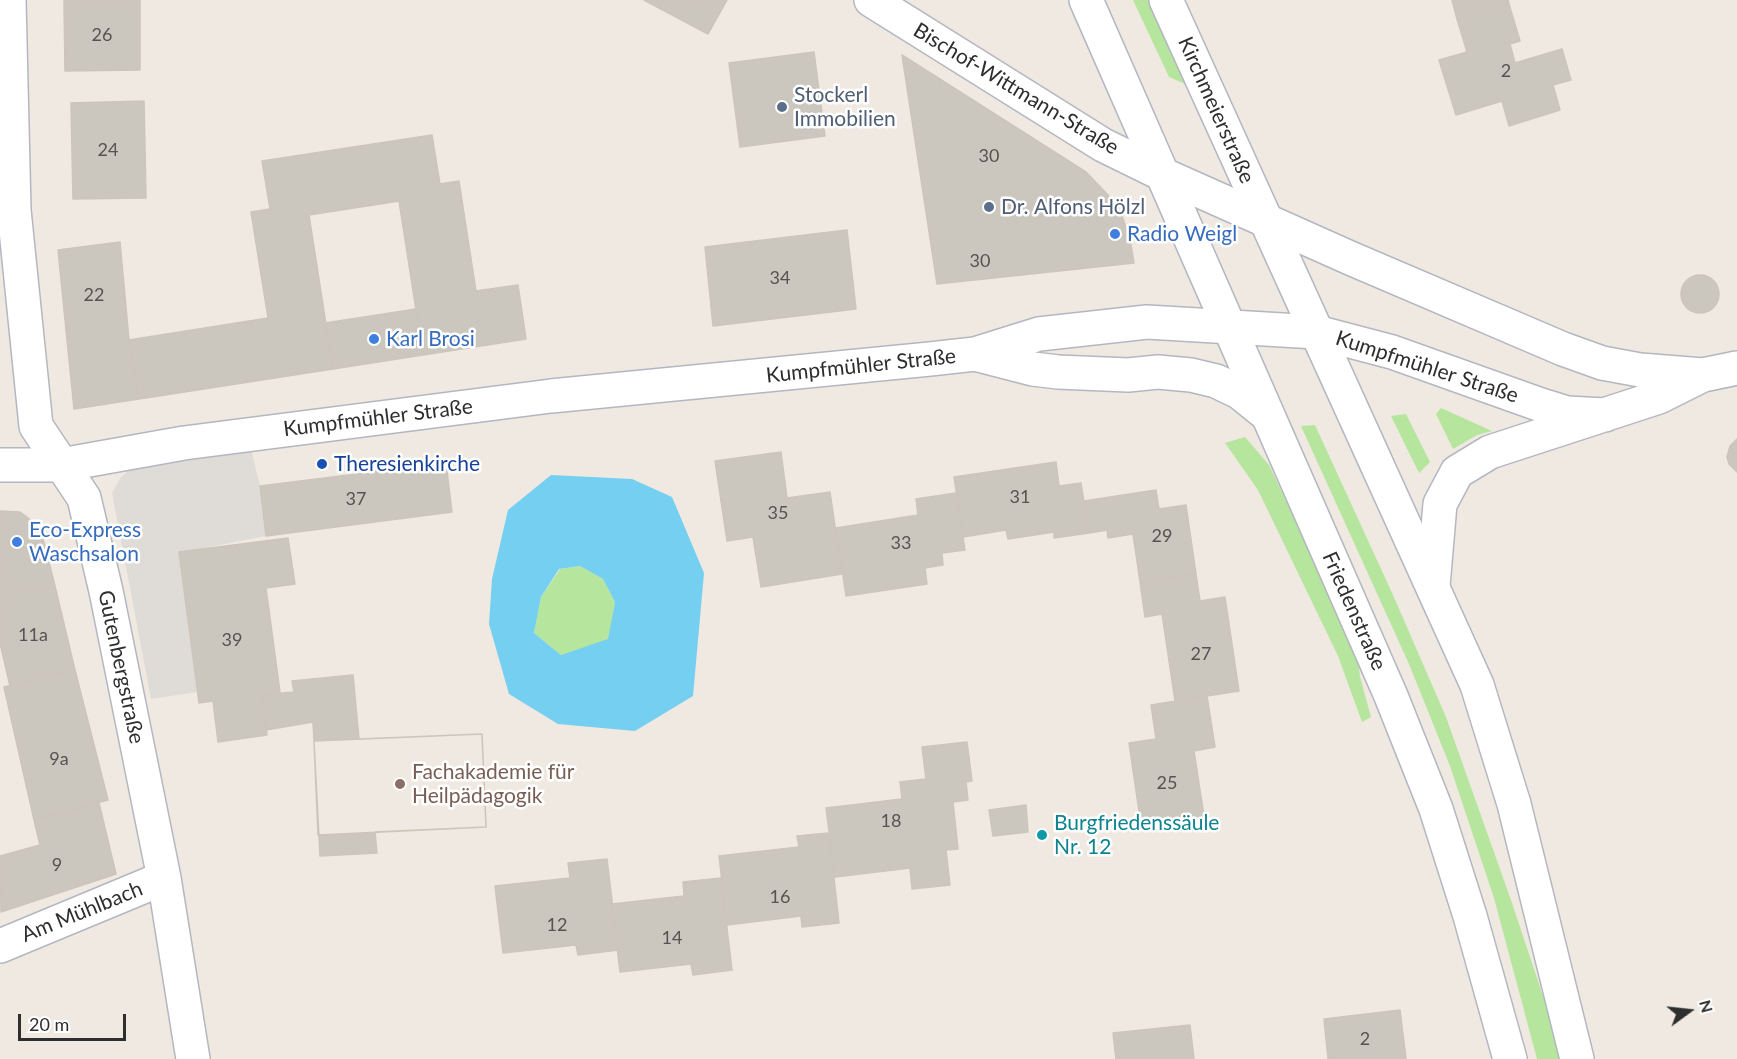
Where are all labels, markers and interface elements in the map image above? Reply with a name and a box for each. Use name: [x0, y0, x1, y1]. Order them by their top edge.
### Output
street label: Bischof-Wittmann-Straße: [909, 18, 1123, 160]
house number: 26: [92, 24, 112, 46]
street label: Kirchmeierstraße: [1172, 33, 1260, 187]
house number: 2: [1501, 60, 1511, 82]
place label: Stockerl Immobilien: [794, 82, 896, 132]
marker: Stockerl Immobilien: [775, 100, 789, 114]
house number: 24: [98, 139, 118, 161]
house number: 30: [979, 145, 999, 167]
place label: Dr. Alfons Hölzl: [1001, 194, 1145, 220]
marker: Dr. Alfons Hölzl: [982, 200, 996, 214]
place label: Radio Weigl: [1127, 221, 1237, 247]
marker: Radio Weigl: [1108, 227, 1122, 241]
house number: 30: [970, 250, 990, 272]
house number: 34: [770, 267, 790, 289]
house number: 22: [84, 284, 104, 306]
place label: Karl Brosi: [386, 326, 475, 352]
street label: Kumpfmühler Straße: [1332, 326, 1522, 408]
marker: Karl Brosi: [367, 332, 381, 346]
street label: Kumpfmühler Straße: [765, 344, 957, 388]
street label: Kumpfmühler Straße: [282, 394, 474, 442]
place label: Theresienkirche: [334, 451, 480, 477]
marker: Theresienkirche: [315, 457, 329, 471]
house number: 31: [1010, 486, 1030, 508]
house number: 37: [346, 488, 366, 510]
house number: 35: [768, 502, 788, 524]
place label: Eco-Express Waschsalon: [29, 517, 141, 567]
house number: 29: [1152, 525, 1172, 547]
house number: 33: [891, 532, 911, 554]
marker: Eco-Express Waschsalon: [10, 535, 24, 549]
street label: Friedenstraße: [1317, 548, 1391, 674]
street label: Gutenbergstraße: [92, 588, 150, 746]
house number: 11a: [18, 624, 48, 646]
house number: 39: [222, 629, 242, 651]
house number: 27: [1191, 643, 1211, 665]
house number: 9a: [49, 748, 69, 770]
place label: Fachakademie für Heilpädagogik: [412, 759, 574, 809]
house number: 25: [1157, 772, 1177, 794]
marker: Fachakademie für Heilpädagogik: [393, 777, 407, 791]
house number: 18: [881, 810, 901, 832]
place label: Burgfriedenssäule Nr. 12: [1054, 810, 1219, 860]
marker: Burgfriedenssäule Nr. 12: [1035, 828, 1049, 842]
house number: 9: [52, 854, 62, 876]
street label: Am Mühlbach: [18, 876, 146, 948]
house number: 16: [770, 886, 790, 908]
house number: 12: [547, 914, 567, 936]
house number: 14: [662, 927, 682, 949]
north arrow: [1659, 981, 1719, 1041]
text: N: [1696, 998, 1718, 1015]
scale bar: [21, 1002, 129, 1040]
text: 20 m: [29, 1013, 69, 1035]
house number: 2: [1360, 1028, 1370, 1050]

